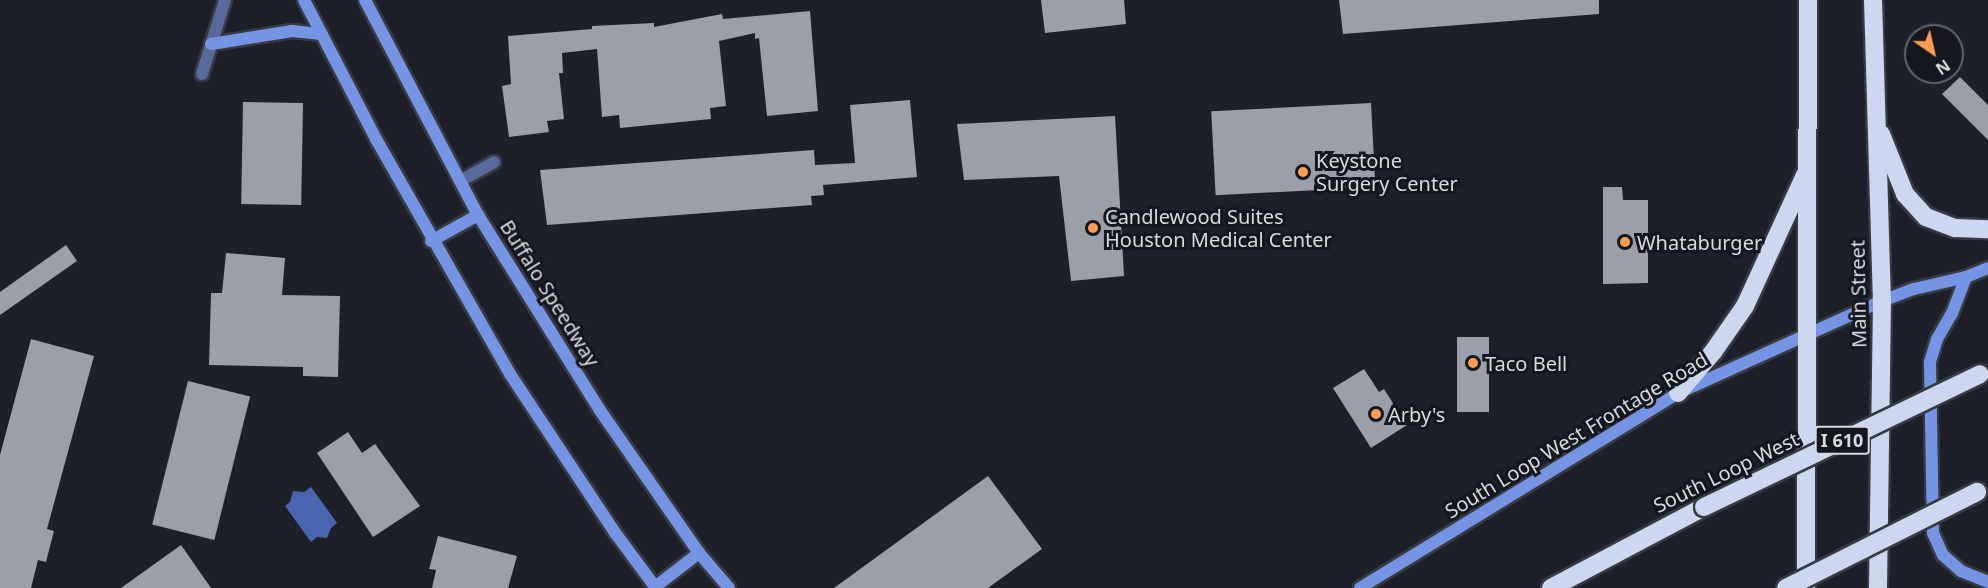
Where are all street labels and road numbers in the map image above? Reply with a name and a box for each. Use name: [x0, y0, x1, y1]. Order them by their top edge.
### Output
street label: Buffalo Speedway: [495, 215, 605, 371]
street label: Main Street: [1845, 240, 1871, 348]
street label: South Loop West Frontage Road: [1440, 347, 1712, 523]
road number: I 610: [1814, 425, 1870, 455]
street label: South Loop West: [1649, 426, 1803, 518]

